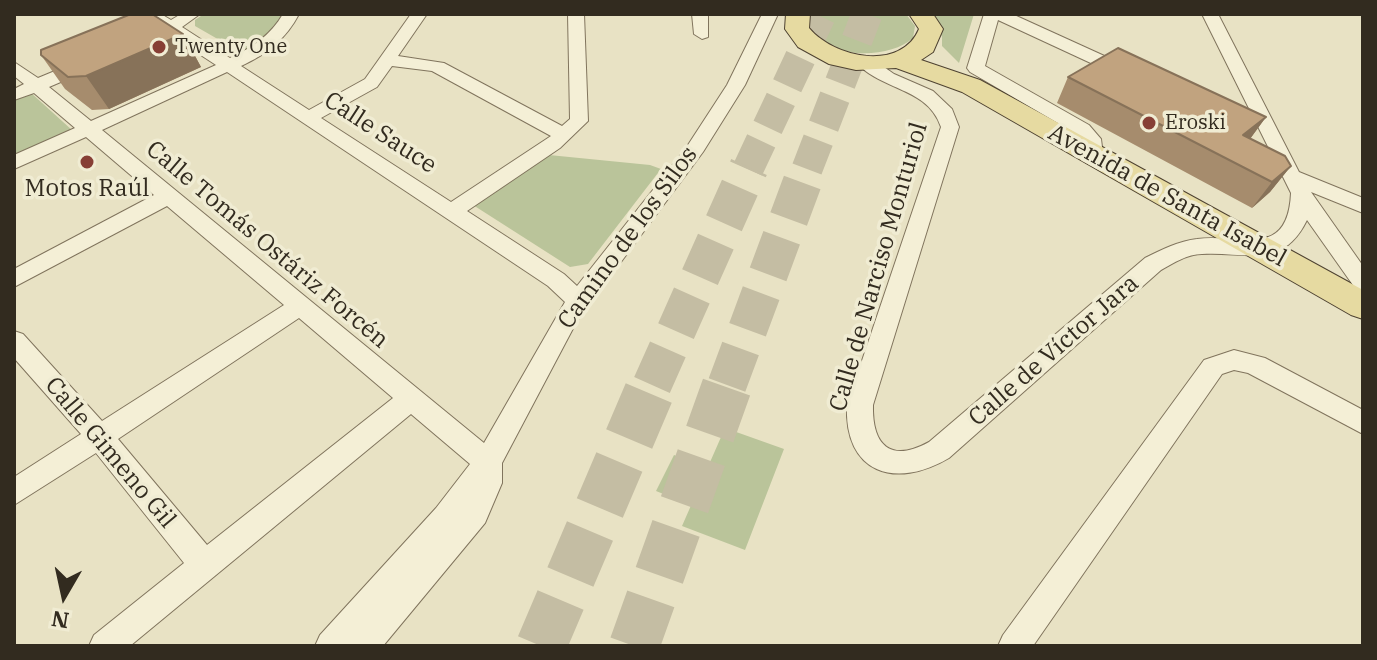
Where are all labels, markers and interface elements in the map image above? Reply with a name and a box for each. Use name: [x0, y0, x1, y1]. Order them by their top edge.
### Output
place label: Twenty One: [175, 35, 287, 59]
marker: Twenty One: [150, 38, 168, 56]
street label: Calle Sauce: [318, 86, 442, 180]
place label: Eroski: [1165, 111, 1226, 135]
marker: Eroski: [1140, 114, 1158, 132]
street label: Calle de Narciso Monturiol: [824, 119, 934, 415]
street label: Avenida de Santa Isabel: [1043, 119, 1291, 273]
street label: Calle Tomás Ostáriz Forcén: [140, 135, 394, 355]
street label: Camino de los Silos: [552, 141, 704, 335]
marker: Motos Raúl: [78, 153, 96, 171]
place label: Motos Raúl: [25, 175, 149, 203]
street label: Calle de Víctor Jara: [963, 269, 1145, 433]
street label: Calle Gimeno Gil: [38, 372, 182, 534]
north arrow: [24, 556, 104, 636]
text: N: [49, 605, 71, 636]

